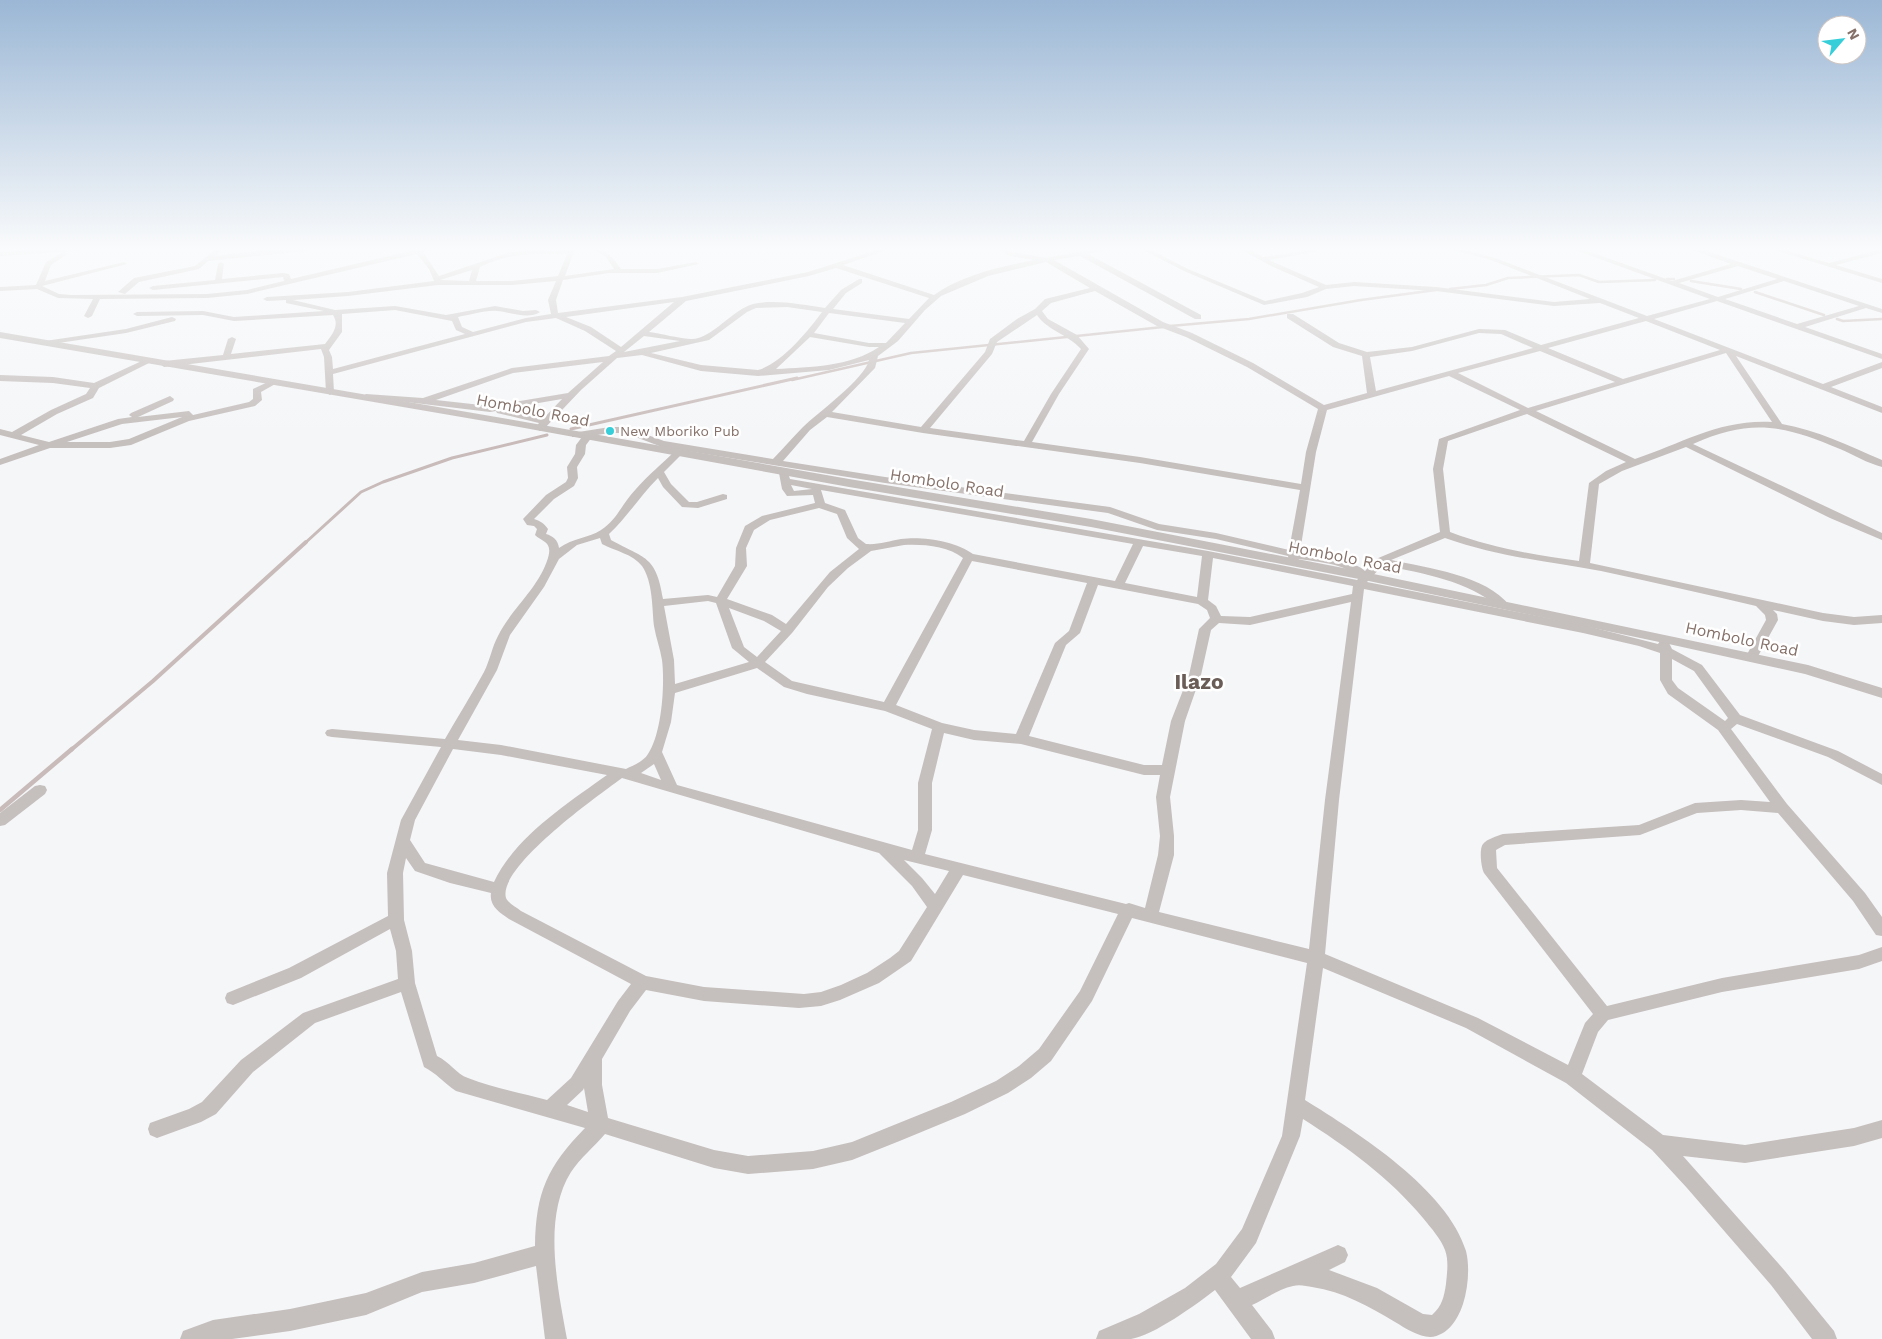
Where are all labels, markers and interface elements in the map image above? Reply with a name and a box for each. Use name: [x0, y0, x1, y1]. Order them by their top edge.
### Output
north arrow: [1817, 15, 1867, 65]
text: N: [1844, 26, 1863, 42]
street label: Hombolo Road: [475, 390, 591, 430]
place label: New Mboriko Pub: [620, 423, 740, 439]
marker: New Mboriko Pub: [604, 425, 616, 437]
street label: Hombolo Road: [889, 465, 1005, 501]
street label: Hombolo Road: [1287, 537, 1403, 577]
street label: Hombolo Road: [1684, 618, 1800, 660]
district label: Ilazo: [1174, 669, 1224, 694]

